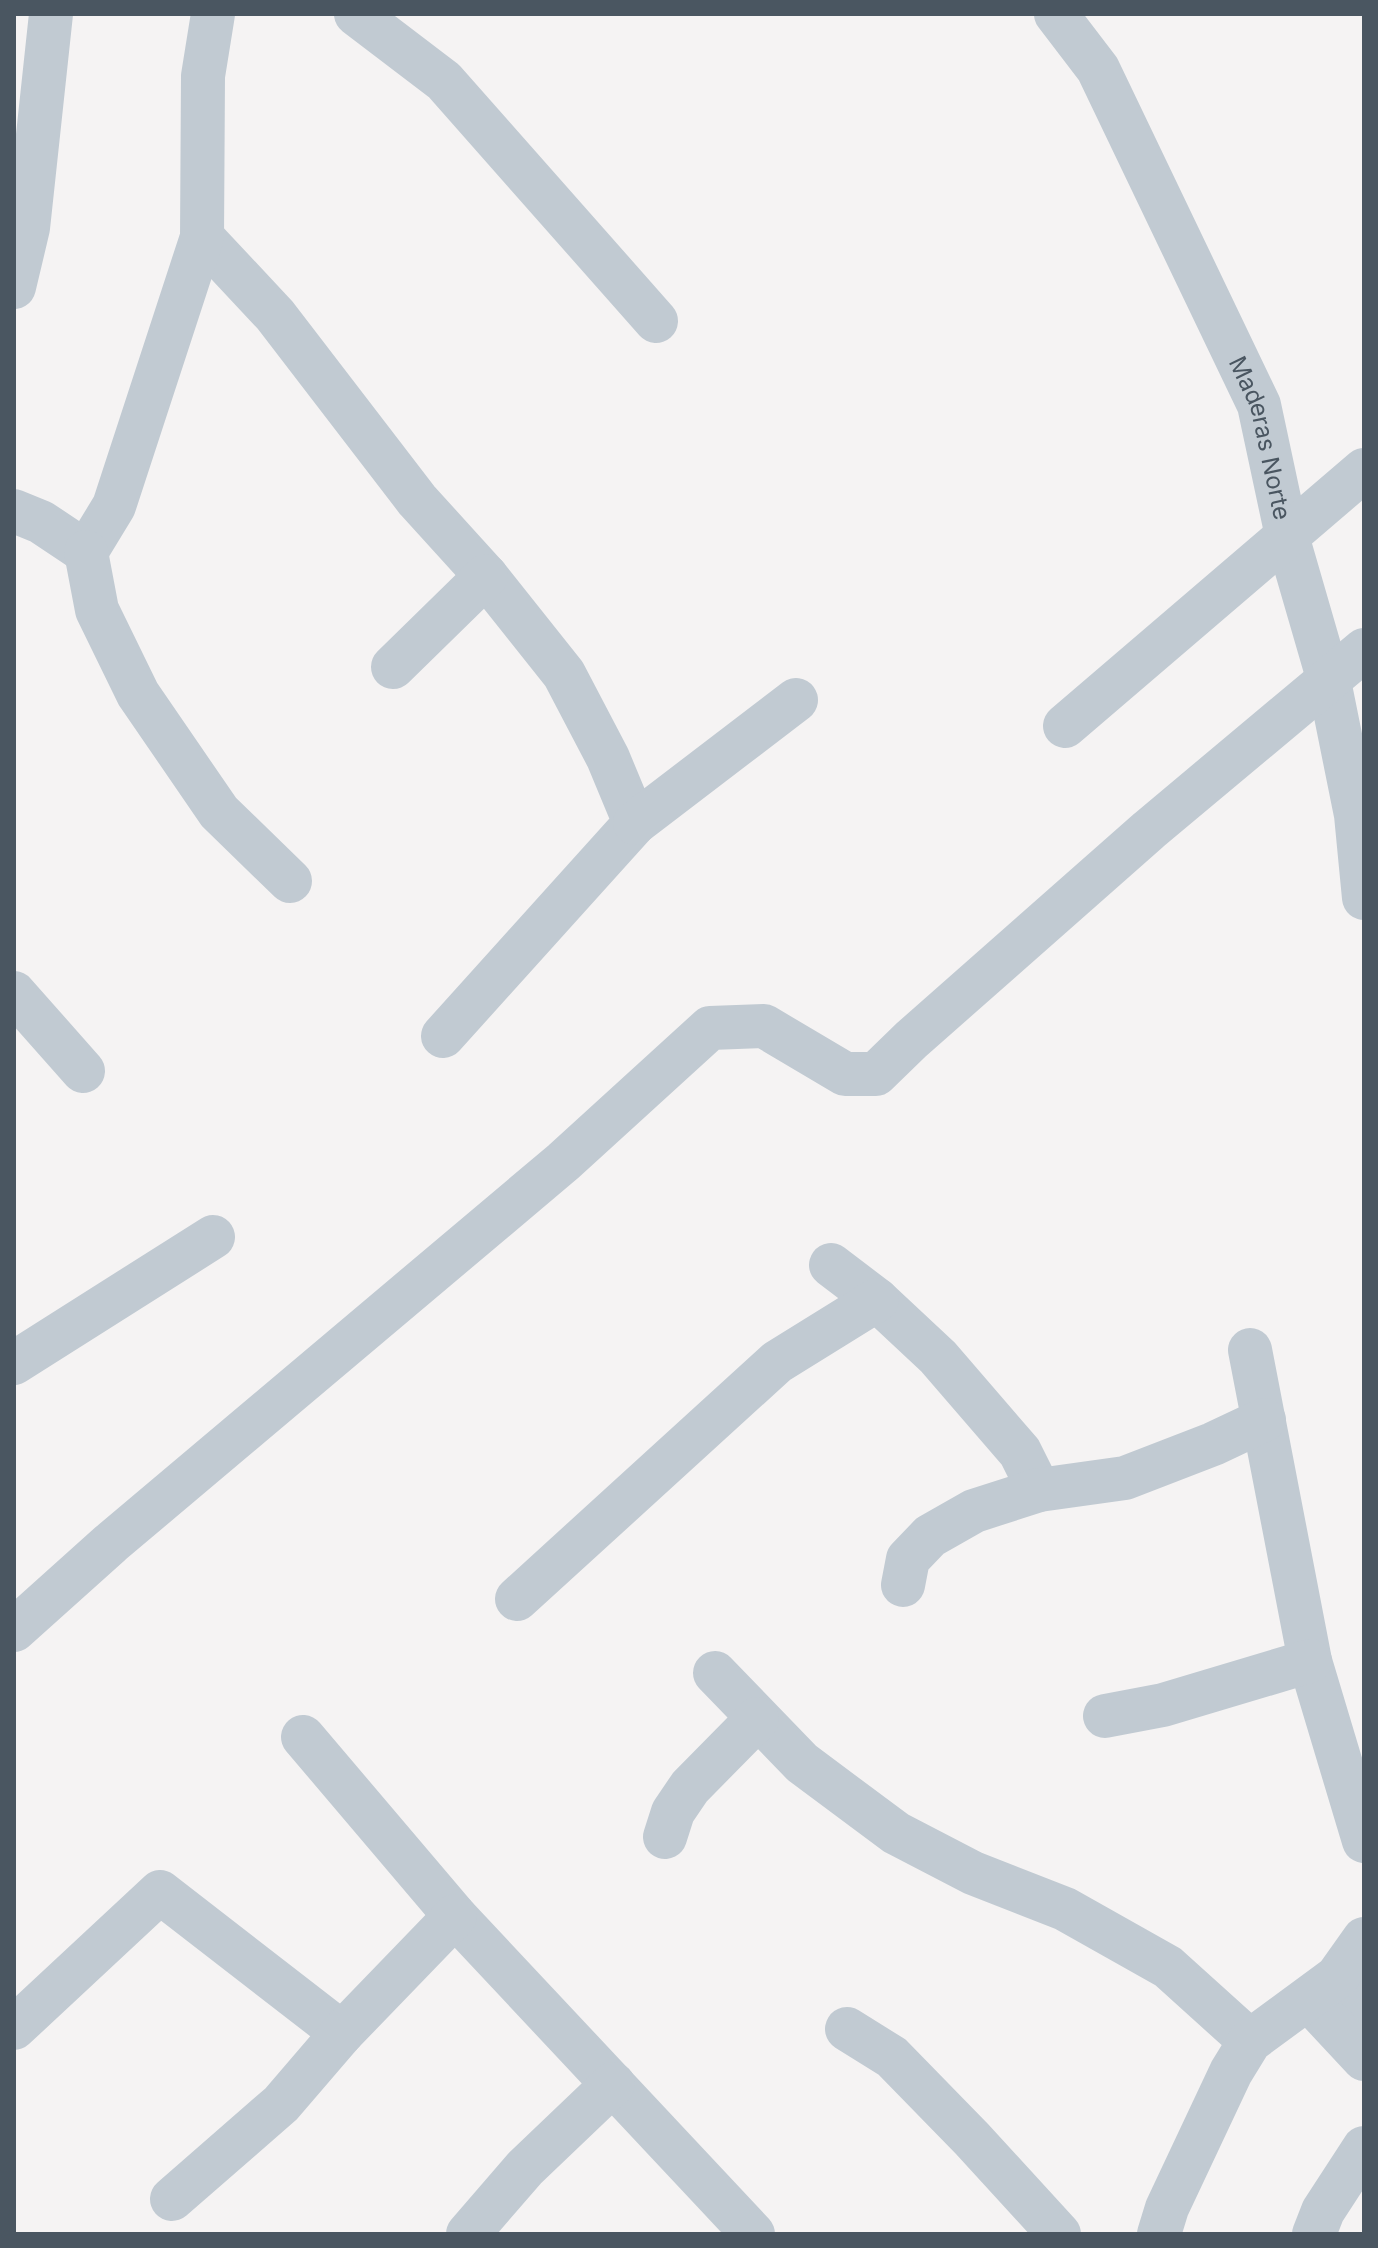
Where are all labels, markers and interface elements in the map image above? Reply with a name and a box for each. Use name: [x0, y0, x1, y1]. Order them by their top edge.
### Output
street label: Maderas Norte: [1223, 351, 1298, 522]

